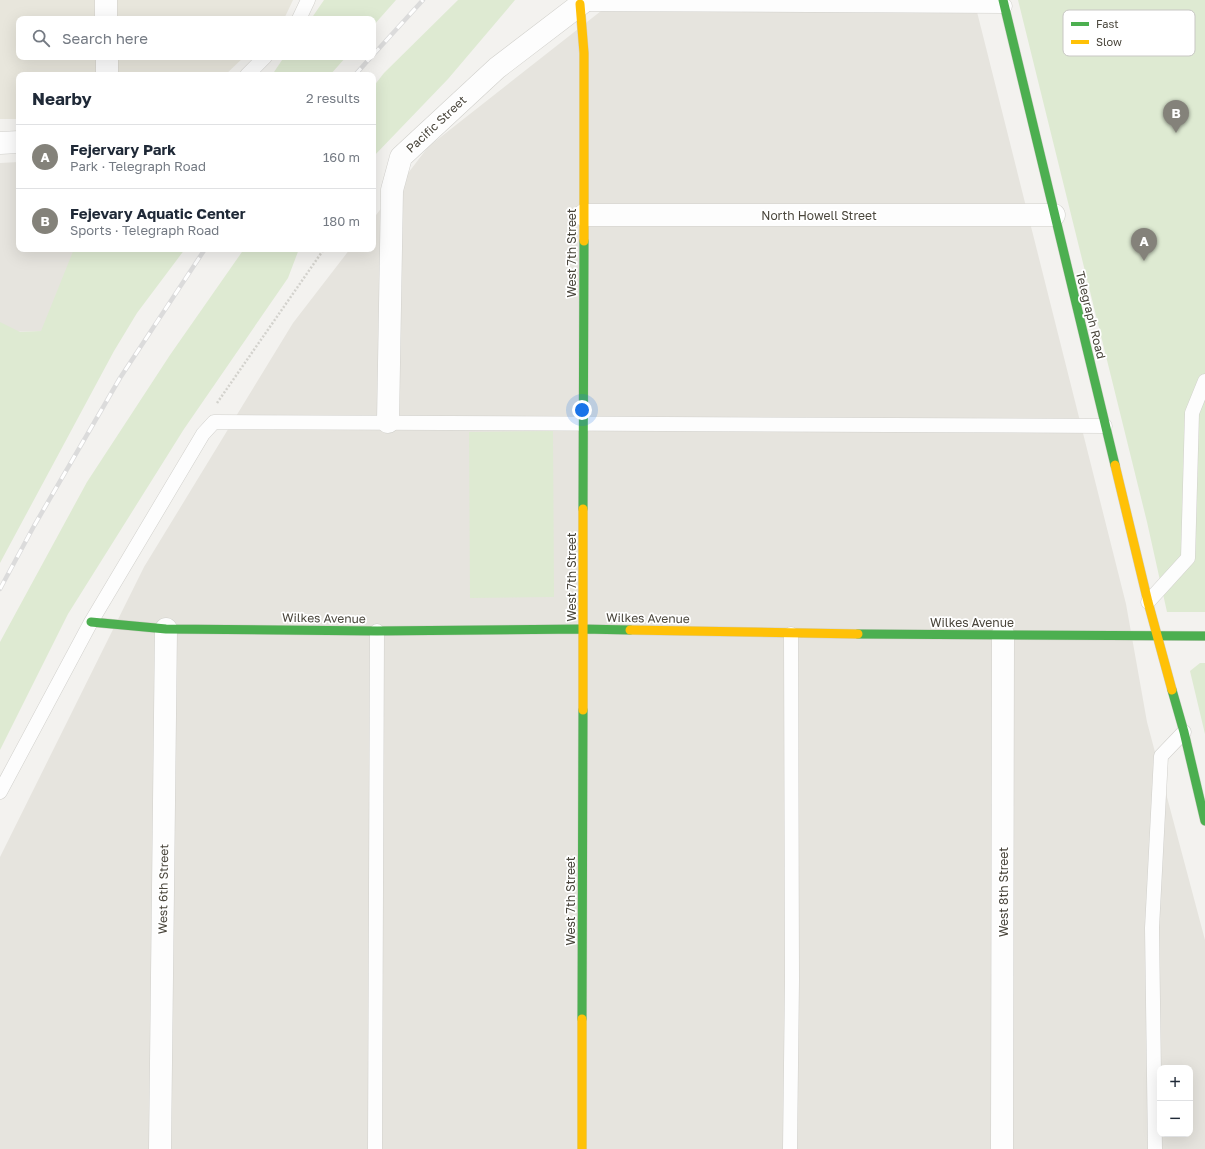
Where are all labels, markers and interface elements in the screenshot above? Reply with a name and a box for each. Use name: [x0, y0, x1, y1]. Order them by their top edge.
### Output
legend: [1063, 10, 1195, 56]
search box: [16, 16, 376, 60]
text: Fast: [1096, 17, 1119, 30]
icon: search: [30, 27, 52, 49]
text: Search here: [62, 29, 148, 47]
text: Slow: [1096, 35, 1122, 48]
text: Nearby: [32, 88, 92, 109]
text: 2 results: [306, 90, 360, 106]
street label: Pacific Street: [403, 92, 469, 156]
pin: B: [1163, 100, 1189, 133]
text: Fejervary Park: [70, 140, 176, 158]
text: A: [40, 149, 50, 165]
text: 160 m: [323, 149, 360, 165]
text: Park · Telegraph Road: [70, 158, 206, 174]
text: Fejevary Aquatic Center: [70, 204, 246, 222]
street label: West 7th Street: [564, 208, 579, 298]
street label: North Howell Street: [761, 208, 877, 223]
text: B: [40, 213, 50, 229]
text: 180 m: [323, 213, 360, 229]
text: Sports · Telegraph Road: [70, 222, 219, 238]
pin: A: [1131, 228, 1157, 261]
street label: Telegraph Road: [1073, 270, 1109, 360]
your location: [572, 400, 592, 420]
street label: West 7th Street: [564, 532, 579, 622]
street label: Wilkes Avenue: [282, 610, 366, 626]
street label: Wilkes Avenue: [606, 610, 690, 626]
street label: Wilkes Avenue: [930, 615, 1014, 630]
street label: West 6th Street: [155, 844, 171, 934]
street label: West 8th Street: [996, 847, 1011, 937]
street label: West 7th Street: [563, 856, 578, 946]
map controls: [1157, 1065, 1193, 1137]
button: +: [1157, 1065, 1193, 1101]
button: −: [1157, 1101, 1193, 1137]

